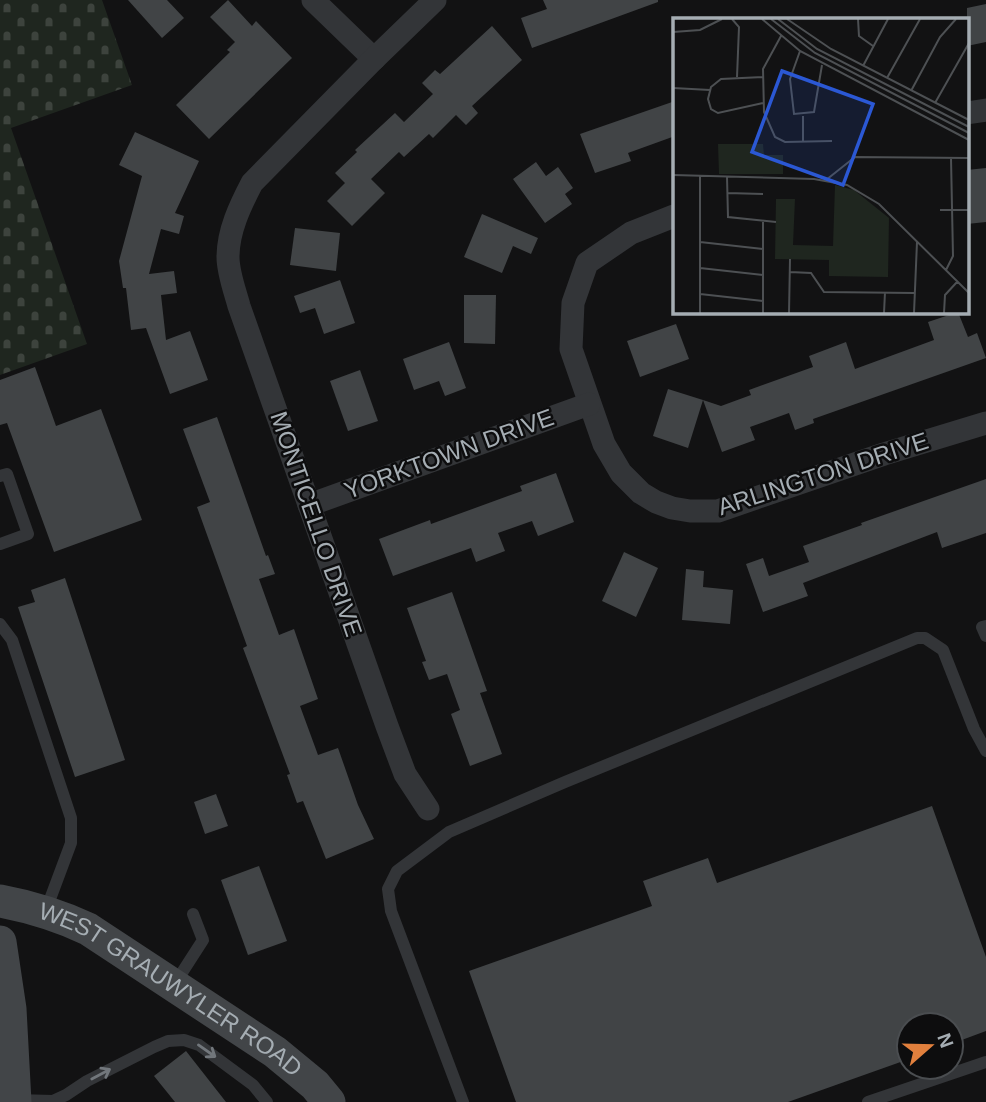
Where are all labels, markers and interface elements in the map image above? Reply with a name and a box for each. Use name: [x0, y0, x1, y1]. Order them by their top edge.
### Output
inset map: [673, 18, 968, 313]
street label: YORKTOWN DRIVE: [340, 403, 557, 504]
street label: MONTICELLO DRIVE: [265, 408, 368, 640]
street label: ARLINGTON DRIVE: [714, 427, 931, 520]
street label: WEST GRAUWYLER ROAD: [36, 897, 308, 1082]
north arrow: [895, 1011, 965, 1081]
text: N: [933, 1030, 958, 1050]
one-way arrow: [197, 1044, 216, 1058]
one-way arrow: [90, 1067, 111, 1080]

